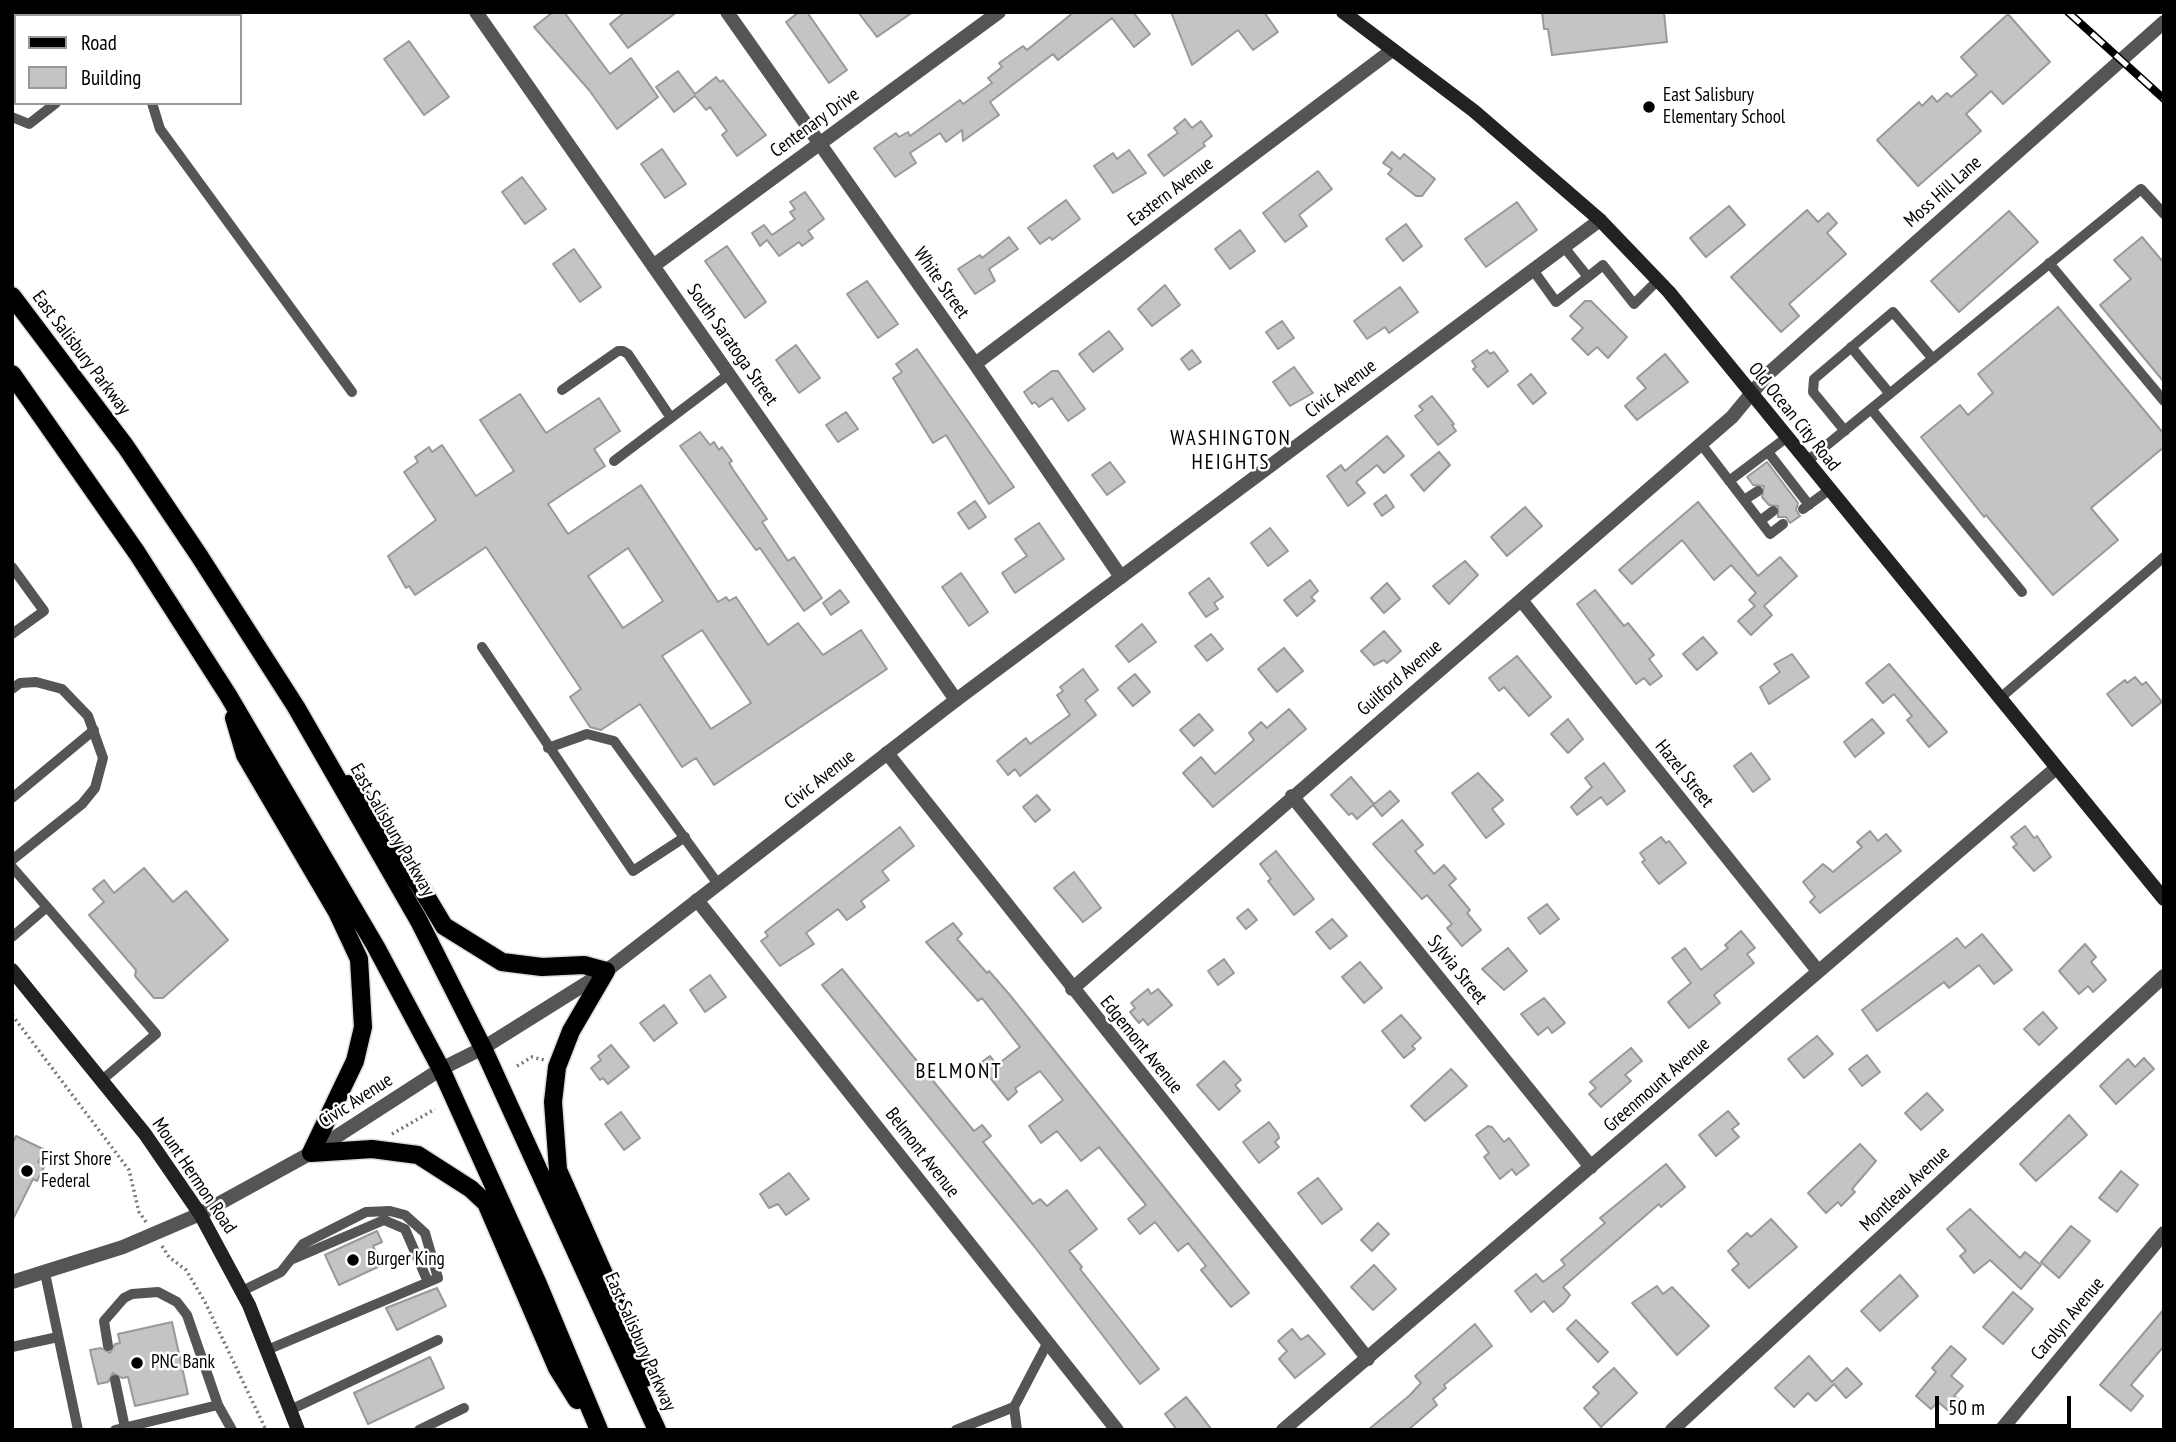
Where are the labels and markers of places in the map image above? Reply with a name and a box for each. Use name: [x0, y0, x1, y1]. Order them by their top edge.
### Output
place label: East Salisbury Elementary School: [1663, 85, 1785, 129]
marker: East Salisbury Elementary School: [1641, 99, 1657, 115]
place label: First Shore Federal: [41, 1149, 112, 1193]
marker: First Shore Federal: [19, 1163, 35, 1179]
place label: Burger King: [367, 1249, 445, 1271]
marker: Burger King: [345, 1252, 361, 1268]
place label: PNC Bank: [151, 1352, 215, 1374]
marker: PNC Bank: [129, 1355, 145, 1371]

